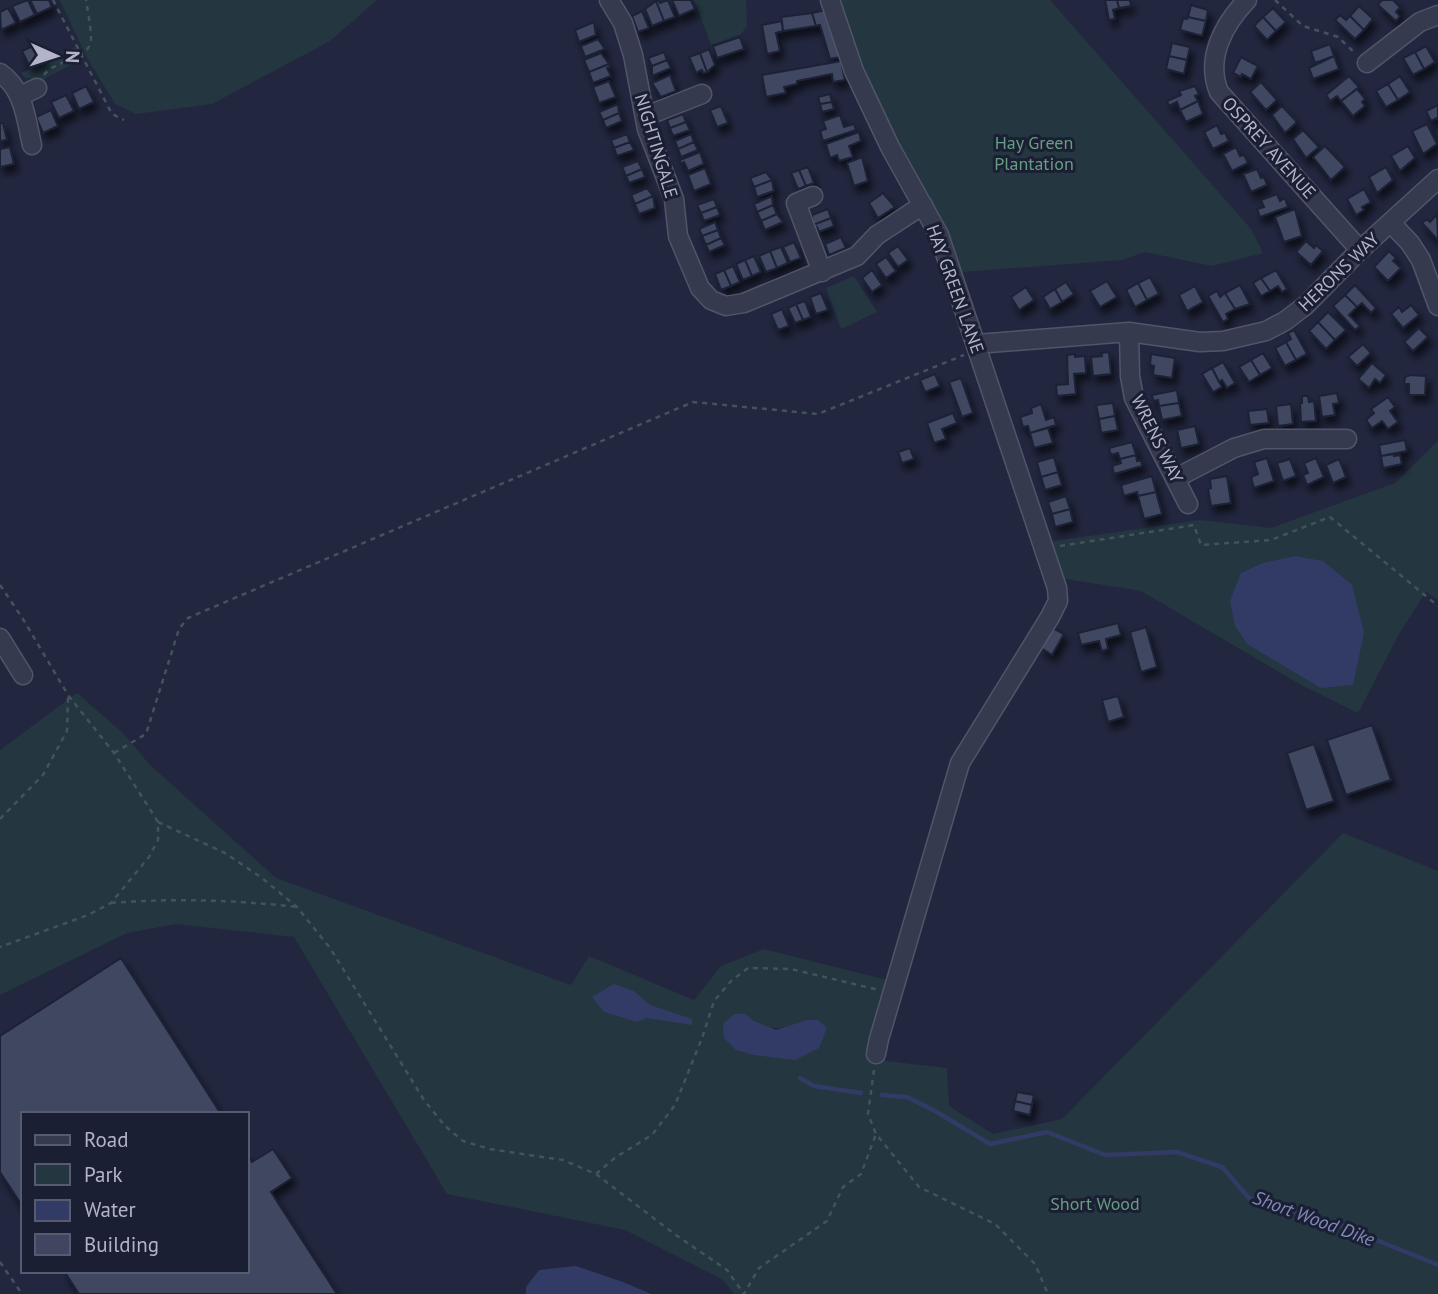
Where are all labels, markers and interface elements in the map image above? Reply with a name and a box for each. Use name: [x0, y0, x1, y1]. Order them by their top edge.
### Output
north arrow: [21, 21, 91, 91]
text: N: [61, 50, 85, 64]
street label: NIGHTINGALE: [630, 91, 683, 201]
street label: OSPREY AVENUE: [1218, 92, 1321, 203]
park label: Hay Green Plantation: [994, 131, 1074, 175]
street label: HAY GREEN LANE: [921, 221, 989, 356]
street label: HERONS WAY: [1293, 227, 1384, 316]
street label: WRENS WAY: [1126, 391, 1189, 487]
legend: [21, 1112, 248, 1273]
text: Road: [84, 1126, 128, 1153]
text: Park: [84, 1161, 123, 1188]
water label: Short Wood Dike: [1250, 1185, 1378, 1251]
park label: Short Wood: [1050, 1192, 1140, 1215]
text: Water: [84, 1196, 136, 1223]
text: Building: [84, 1231, 159, 1258]

